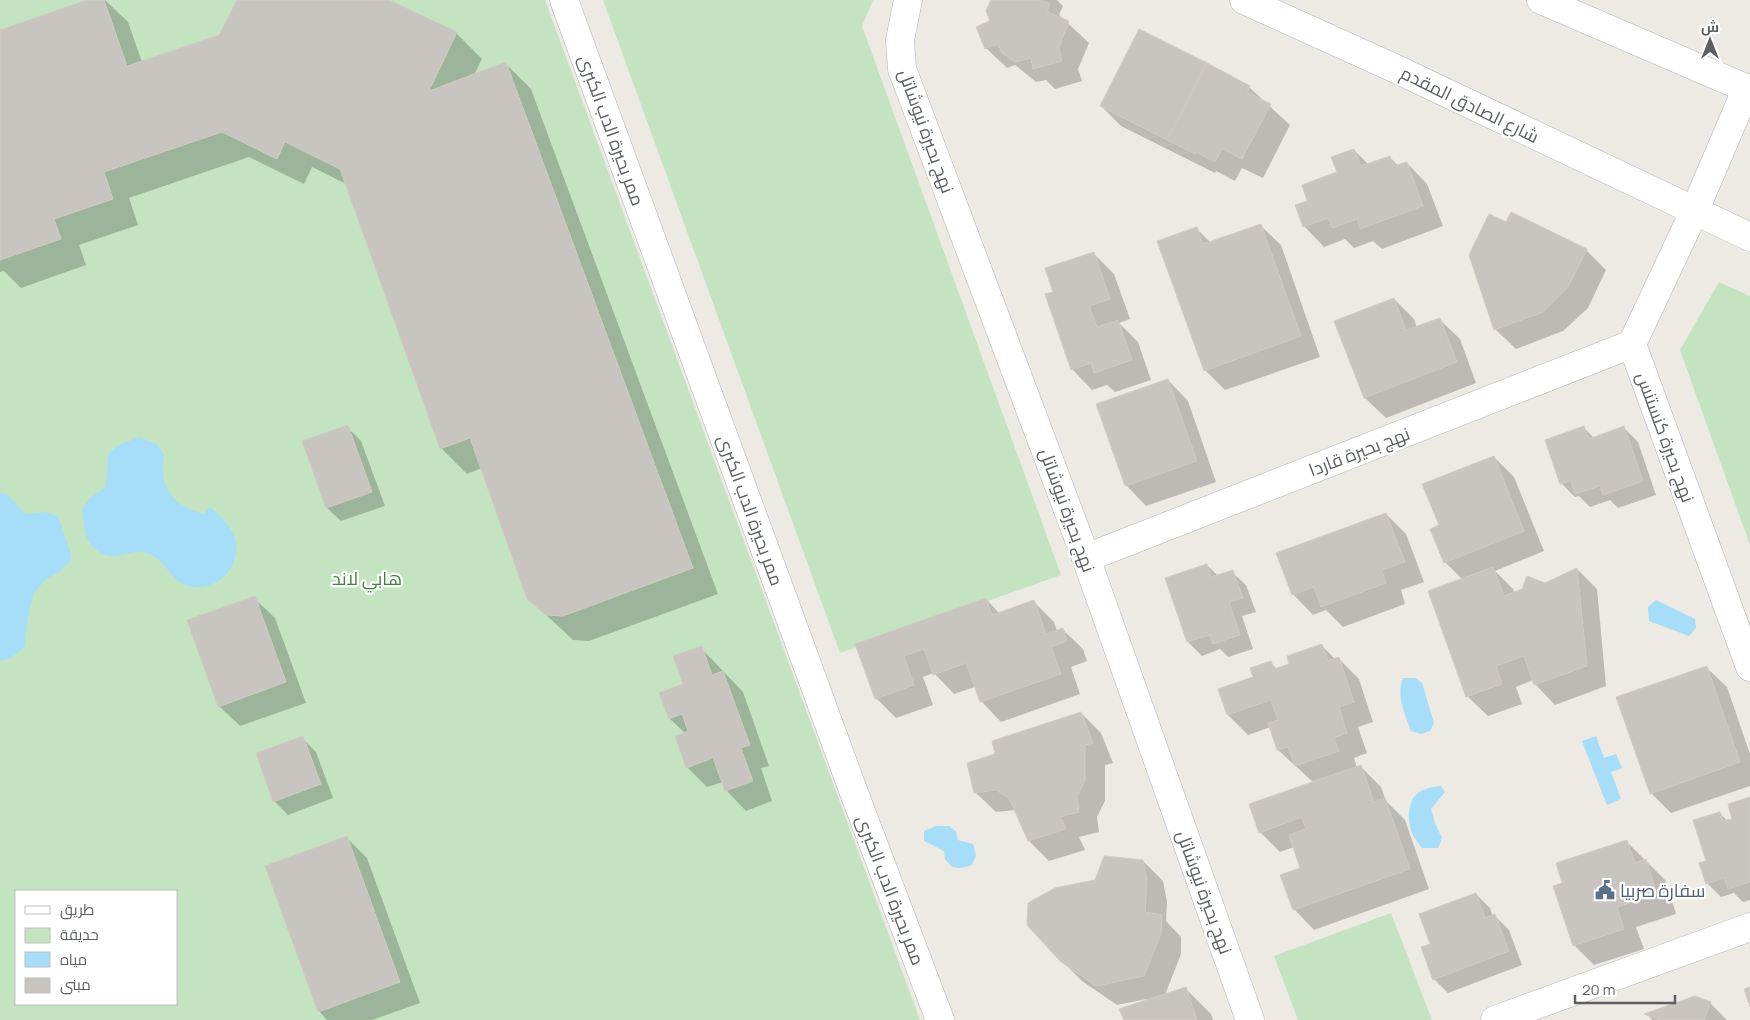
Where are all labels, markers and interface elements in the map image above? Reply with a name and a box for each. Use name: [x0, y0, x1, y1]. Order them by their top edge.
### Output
north arrow: [1685, 15, 1735, 65]
text: ش: [1701, 17, 1719, 36]
street label: ممر بحيرة الدب الكبرى: [574, 51, 650, 209]
street label: شارع الصادق المقدم: [1396, 60, 1543, 149]
street label: نهج بحيرة نيوشاتل: [893, 66, 961, 197]
street label: نهج بحيرة كنستنس: [1630, 368, 1701, 506]
street label: نهج بحيرة قاردا: [1305, 421, 1413, 482]
street label: ممر بحيرة الدب الكبرى: [713, 431, 789, 589]
street label: نهج بحيرة نيوشاتل: [1034, 445, 1102, 576]
park label: هابي لاند: [332, 566, 402, 593]
street label: ممر بحيرة الدب الكبرى: [851, 812, 931, 968]
street label: نهج بحيرة نيوشاتل: [1171, 827, 1239, 958]
place label: سفارة صربيا: [1620, 878, 1706, 902]
public building icon: سفارة صربيا: [1594, 879, 1616, 901]
legend: [15, 890, 178, 1005]
text: طريق: [60, 899, 94, 920]
text: حديقة: [60, 924, 99, 945]
text: مياه: [60, 949, 87, 970]
scale bar: [1575, 972, 1675, 1004]
text: مبنى: [60, 974, 91, 995]
text: 20 m: [1582, 979, 1615, 1000]

